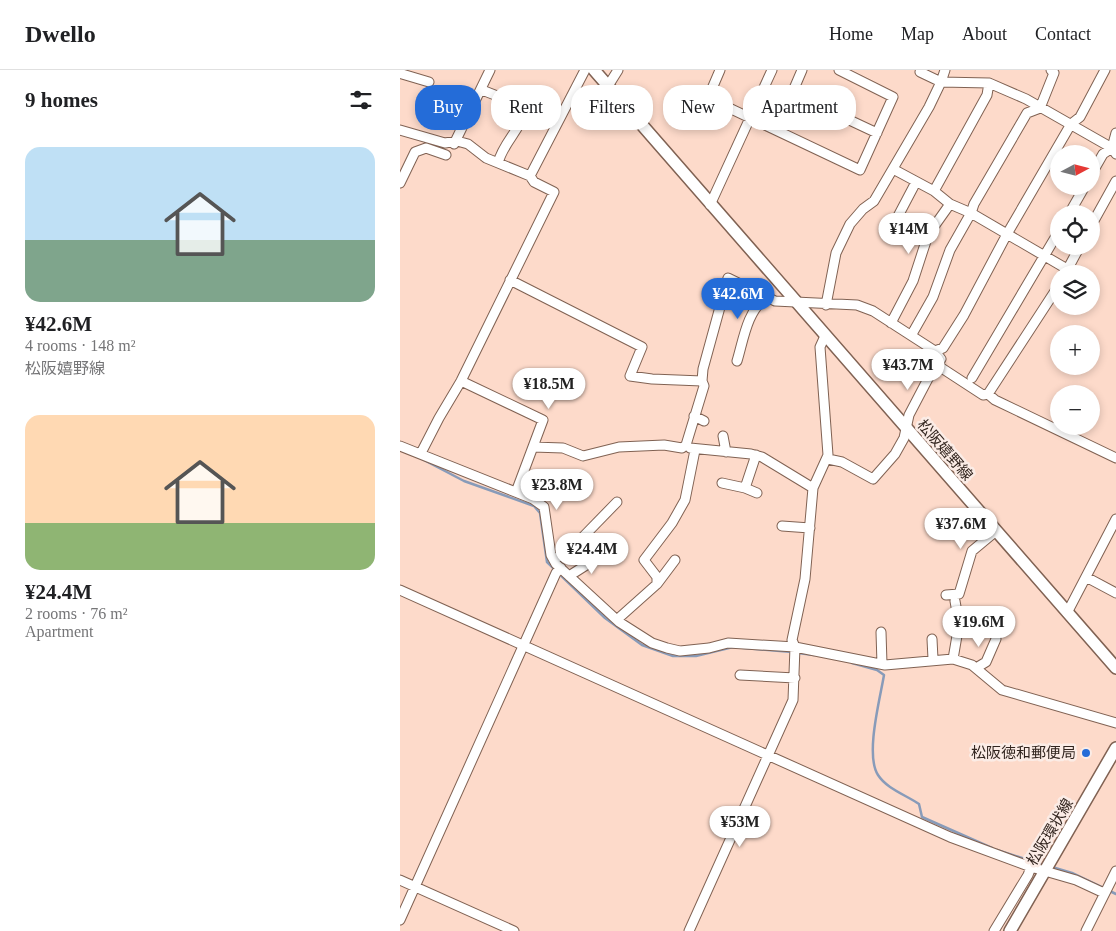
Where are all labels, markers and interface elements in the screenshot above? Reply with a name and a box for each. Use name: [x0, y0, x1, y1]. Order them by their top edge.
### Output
text: Dwello: [25, 21, 96, 47]
text: Home: [829, 24, 873, 44]
text: Map: [901, 24, 934, 44]
text: About: [962, 24, 1007, 44]
text: Contact: [1035, 24, 1091, 44]
chip: Buy: [415, 85, 481, 130]
chip: Rent: [491, 85, 561, 130]
chip: Filters: [571, 85, 653, 130]
chip: New: [663, 85, 733, 130]
chip: Apartment: [743, 85, 856, 130]
icon: filters: [347, 86, 375, 114]
text: 9 homes: [25, 88, 98, 112]
north arrow: [1050, 145, 1100, 195]
map controls: [1050, 145, 1100, 435]
icon: home: [155, 179, 245, 269]
button: locate: [1050, 205, 1100, 255]
pin: ¥14M: [879, 212, 939, 255]
text: ¥14M: [889, 220, 929, 237]
button: layers: [1050, 265, 1100, 315]
pin: ¥42.6M: [697, 278, 779, 320]
text: ¥42.6M: [712, 285, 764, 302]
text: ¥42.6M: [25, 312, 92, 336]
button: +: [1050, 325, 1100, 375]
text: 4 rooms · 148 m²: [25, 337, 136, 354]
pin: ¥43.7M: [867, 348, 949, 391]
text: ¥43.7M: [882, 356, 934, 373]
text: 松阪嬉野線: [25, 360, 105, 377]
pin: ¥18.5M: [508, 368, 590, 410]
text: ¥18.5M: [523, 375, 575, 392]
button: −: [1050, 385, 1100, 435]
street label: 松阪嬉野線: [914, 416, 976, 484]
icon: home: [155, 447, 245, 537]
pin: ¥23.8M: [516, 468, 598, 511]
text: ¥23.8M: [531, 476, 583, 493]
pin: ¥37.6M: [920, 508, 1002, 550]
text: ¥37.6M: [935, 515, 987, 532]
pin: ¥24.4M: [551, 532, 633, 575]
text: ¥24.4M: [566, 540, 618, 557]
text: ¥24.4M: [25, 580, 92, 604]
text: 2 rooms · 76 m²: [25, 605, 128, 622]
pin: ¥19.6M: [938, 606, 1020, 648]
text: ¥19.6M: [953, 613, 1005, 630]
text: Apartment: [25, 623, 93, 640]
place label: 松阪徳和郵便局: [971, 745, 1076, 761]
marker: 松阪徳和郵便局: [1080, 747, 1092, 759]
street label: 松阪環状線: [1023, 795, 1076, 868]
pin: ¥53M: [710, 806, 770, 848]
text: ¥53M: [720, 813, 760, 830]

